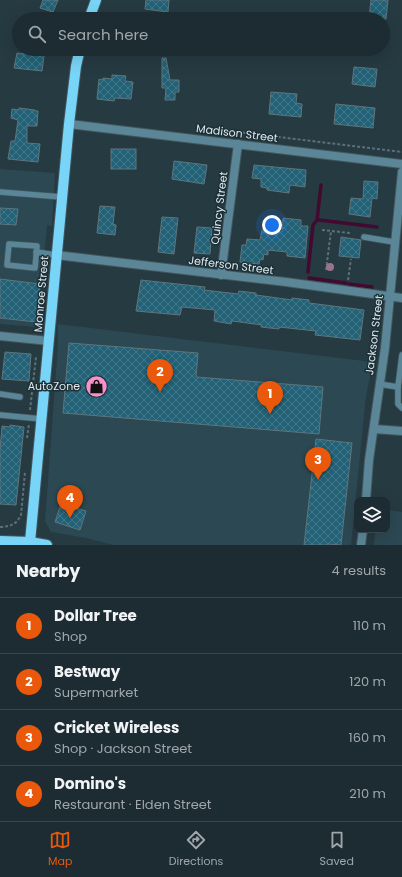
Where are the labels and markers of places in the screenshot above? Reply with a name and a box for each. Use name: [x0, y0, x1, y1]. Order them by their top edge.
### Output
pin: 2: [147, 359, 173, 392]
shop icon: AutoZone: [83, 373, 109, 399]
place label: AutoZone: [28, 378, 80, 394]
pin: 1: [257, 381, 283, 414]
pin: 3: [305, 447, 331, 480]
pin: 4: [57, 485, 83, 518]

